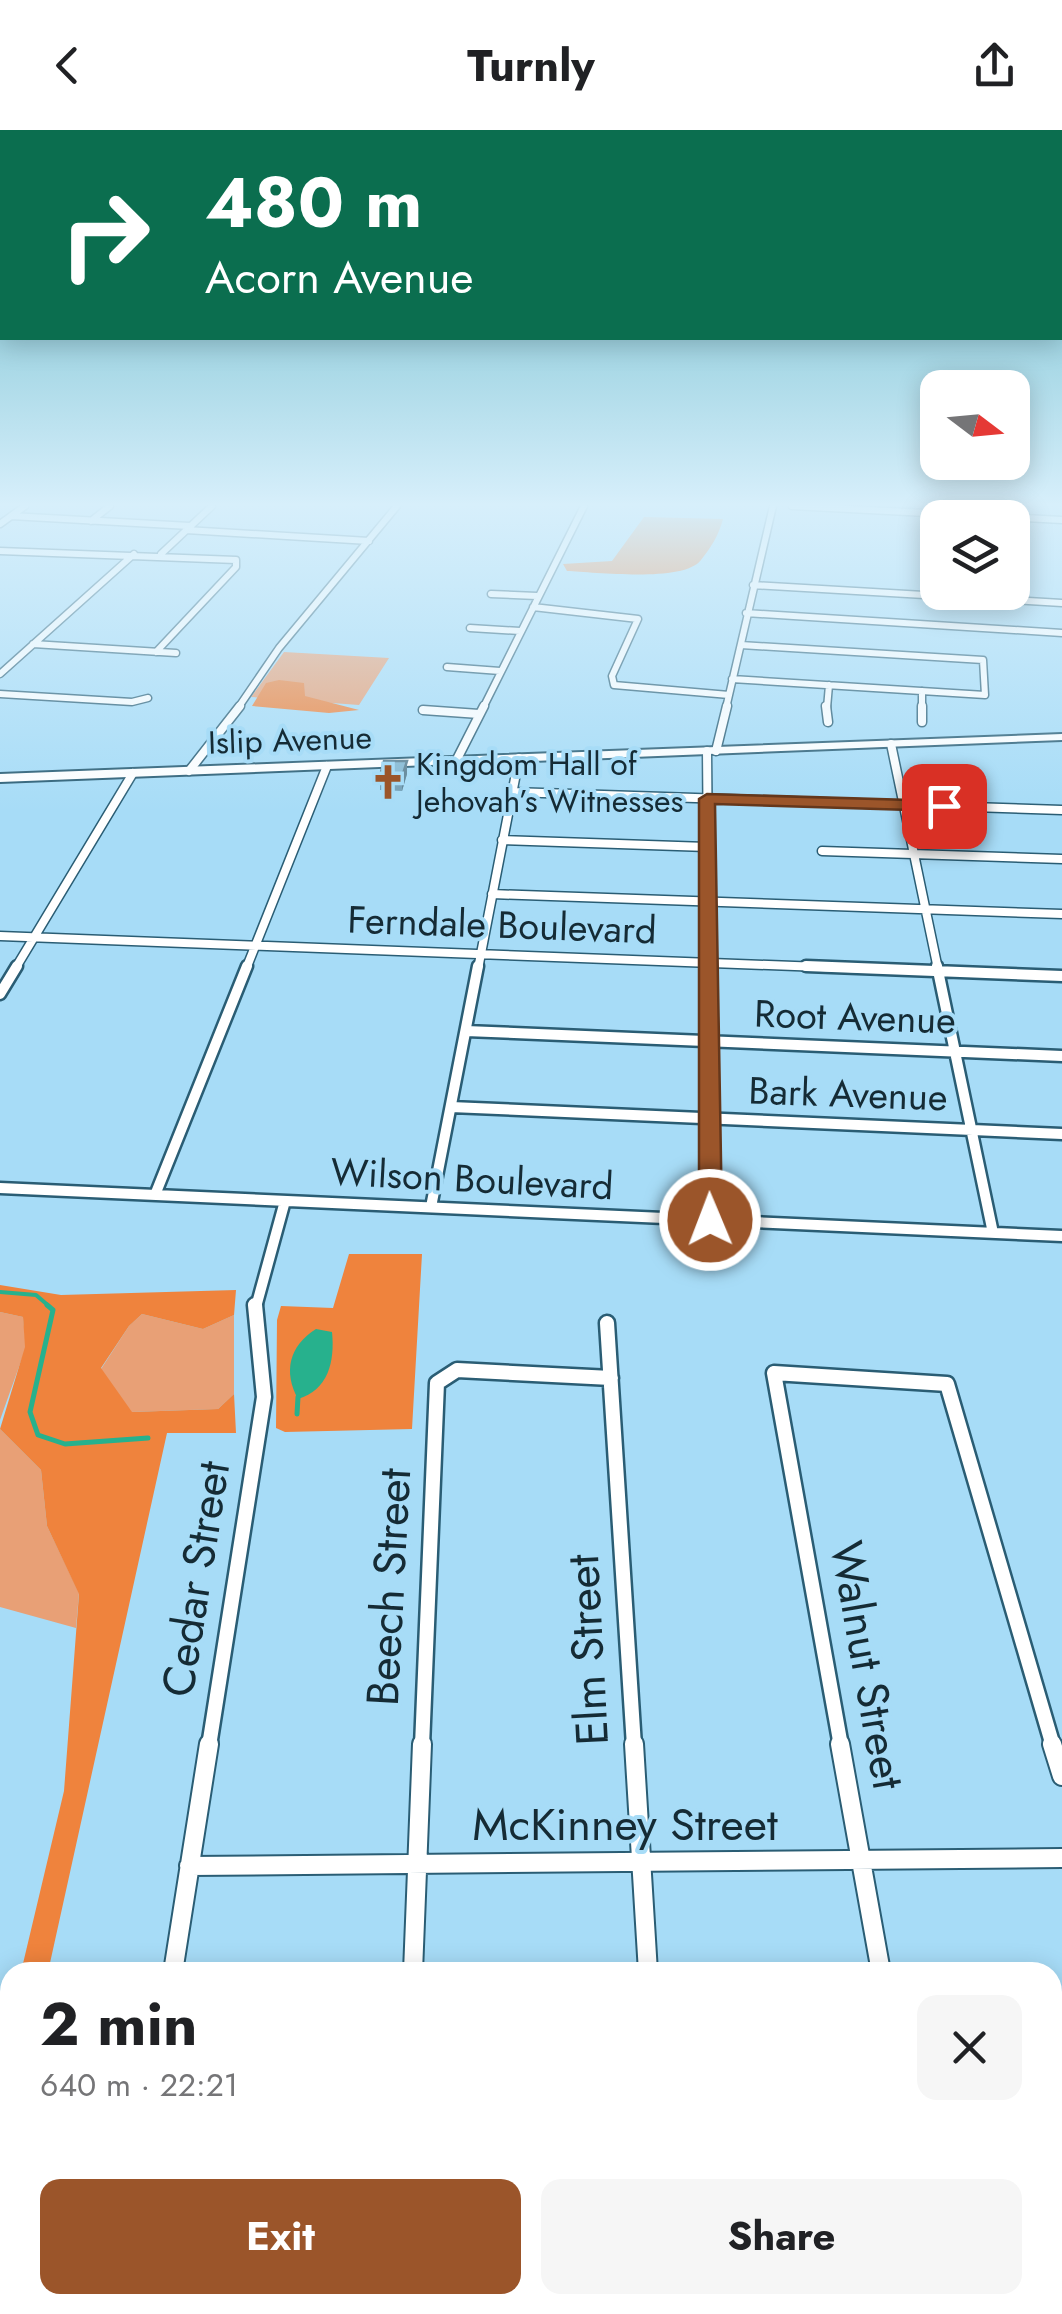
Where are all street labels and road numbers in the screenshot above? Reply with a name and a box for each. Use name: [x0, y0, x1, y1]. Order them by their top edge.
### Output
street label: Islip Avenue: [207, 714, 373, 766]
street label: Ferndale Boulevard: [346, 892, 658, 957]
street label: Root Avenue: [753, 985, 957, 1048]
street label: Bark Avenue: [748, 1063, 948, 1124]
street label: Wilson Boulevard: [329, 1144, 615, 1213]
street label: Cedar Street: [145, 1456, 246, 1702]
street label: Beech Street: [350, 1467, 427, 1707]
street label: Walnut Street: [814, 1536, 921, 1795]
street label: Elm Street: [550, 1553, 625, 1747]
street label: McKinney Street: [472, 1792, 778, 1857]

